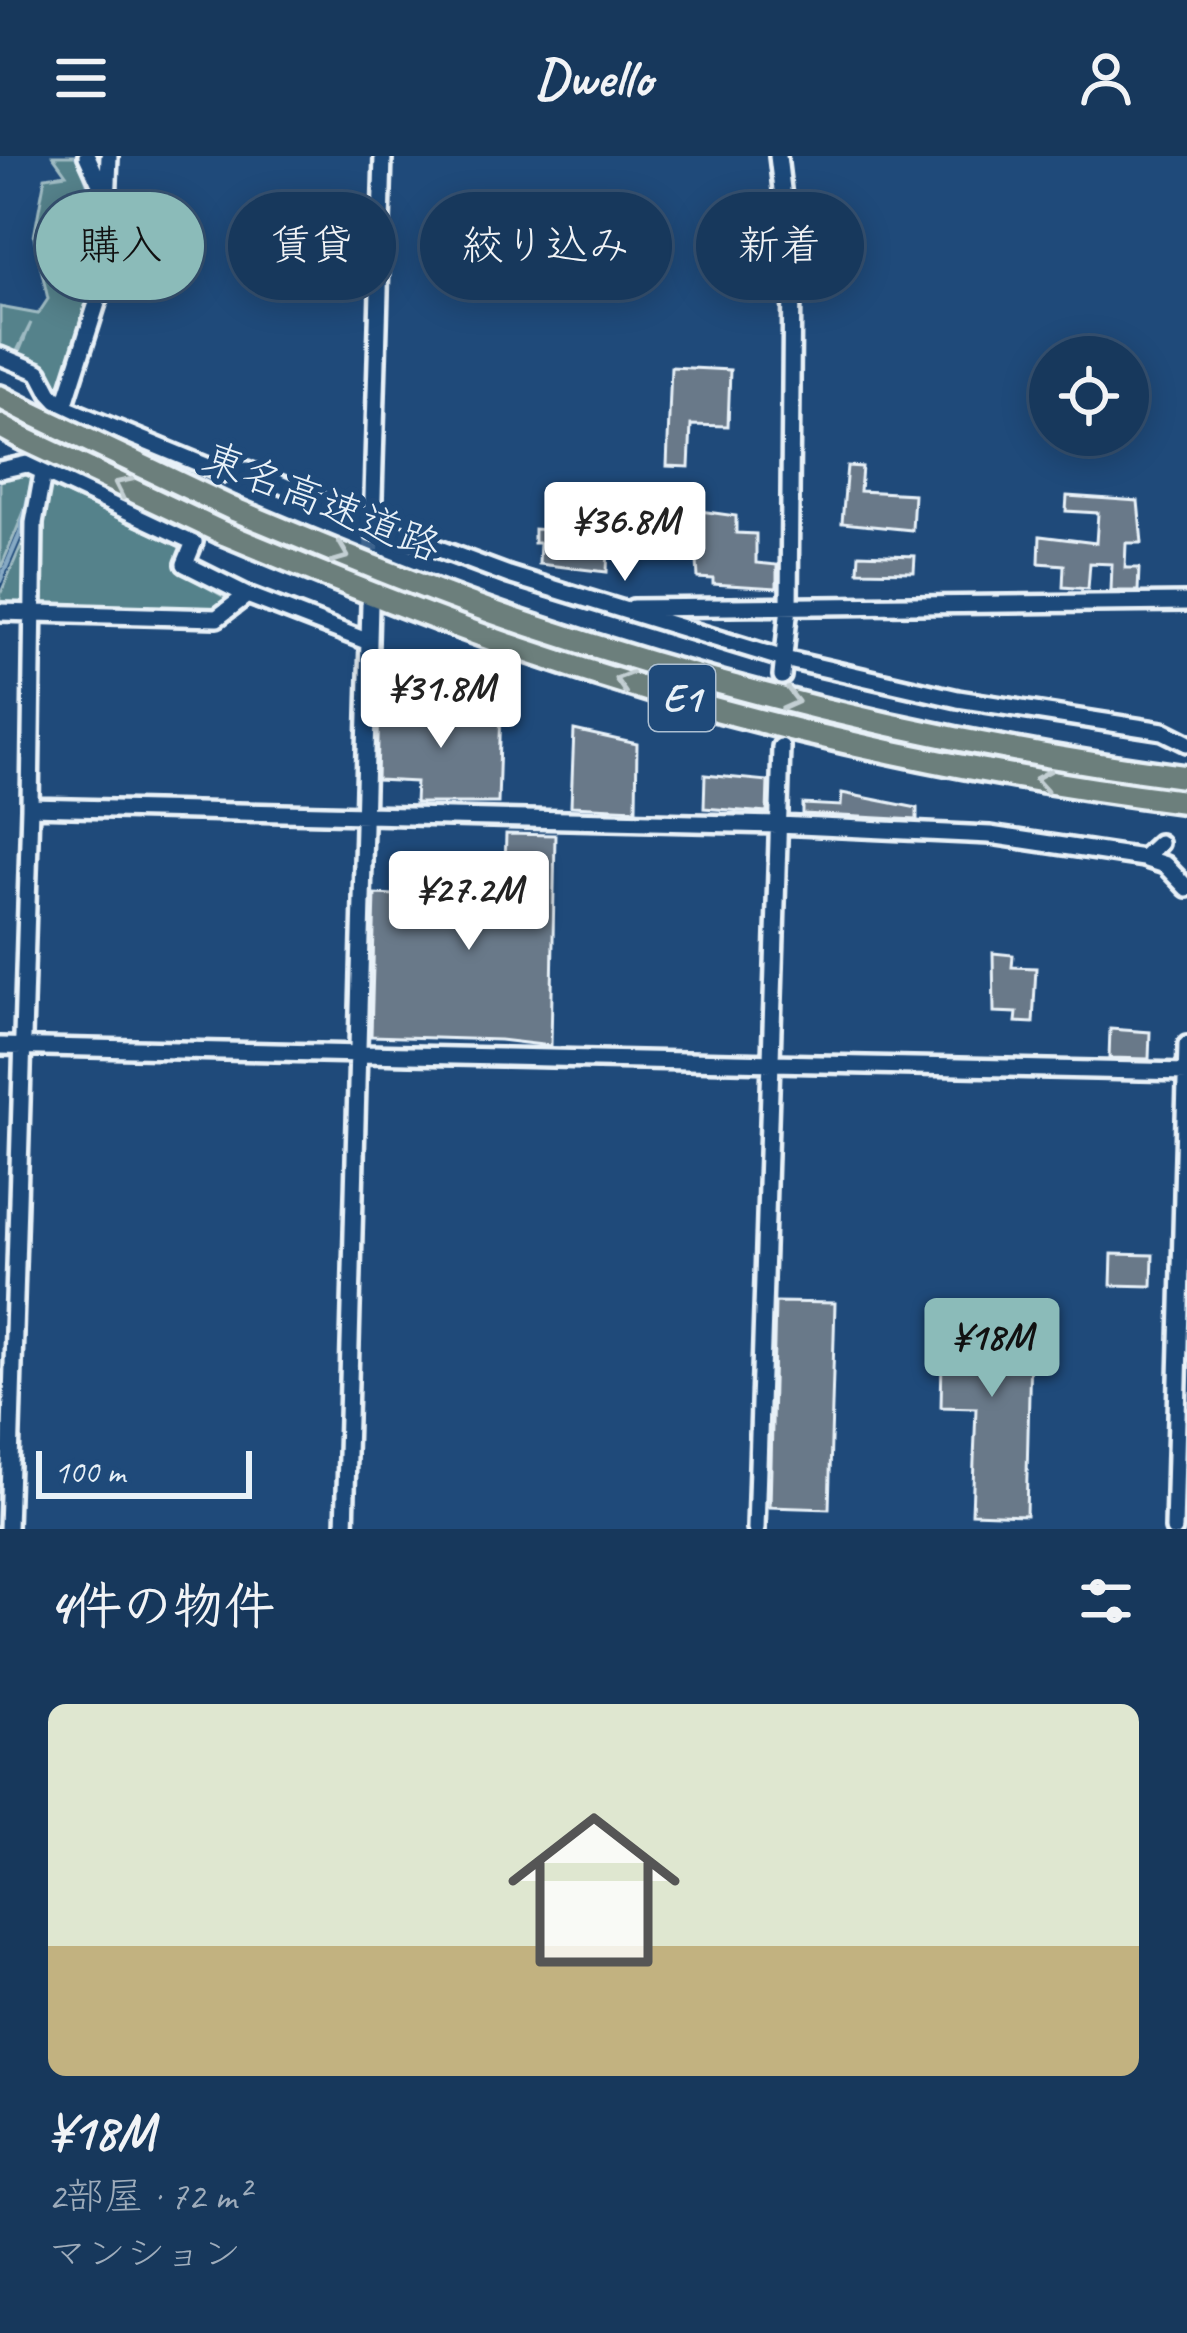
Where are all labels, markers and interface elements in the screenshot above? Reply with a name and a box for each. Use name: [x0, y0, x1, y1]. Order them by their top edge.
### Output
text: Dwello: [535, 44, 652, 112]
icon: menu: [48, 45, 114, 111]
icon: person: [1073, 45, 1139, 111]
chip: 購入: [36, 192, 204, 300]
chip: 賃貸: [228, 192, 396, 300]
chip: 絞り込み: [420, 192, 672, 300]
chip: 新着: [696, 192, 864, 300]
map controls: [1029, 336, 1149, 456]
button: locate: [1029, 336, 1149, 456]
street label: 東名高速道路: [195, 430, 449, 574]
one-way arrow: [113, 477, 134, 501]
pin: ¥36.8M: [527, 482, 723, 584]
text: ¥36.8M: [571, 496, 679, 545]
one-way arrow: [329, 540, 350, 564]
pin: ¥31.8M: [343, 649, 539, 751]
text: ¥31.8M: [388, 663, 494, 712]
road number: E1: [649, 665, 715, 731]
one-way arrow: [613, 670, 634, 695]
one-way arrow: [781, 686, 801, 711]
one-way arrow: [1034, 768, 1054, 794]
pin: ¥27.2M: [371, 851, 567, 953]
text: ¥27.2M: [416, 865, 522, 914]
pin: ¥18M: [921, 1298, 1063, 1400]
text: ¥18M: [951, 1312, 1033, 1361]
scale bar: [36, 1445, 252, 1498]
text: 100 m: [54, 1451, 125, 1493]
icon: filters: [1073, 1568, 1139, 1634]
text: 4件の物件: [48, 1574, 275, 1638]
icon: home: [486, 1782, 702, 1998]
text: ¥18M: [48, 2100, 154, 2164]
text: 2部屋 · 72 m²: [48, 2172, 249, 2221]
text: マンション: [48, 2229, 241, 2278]

